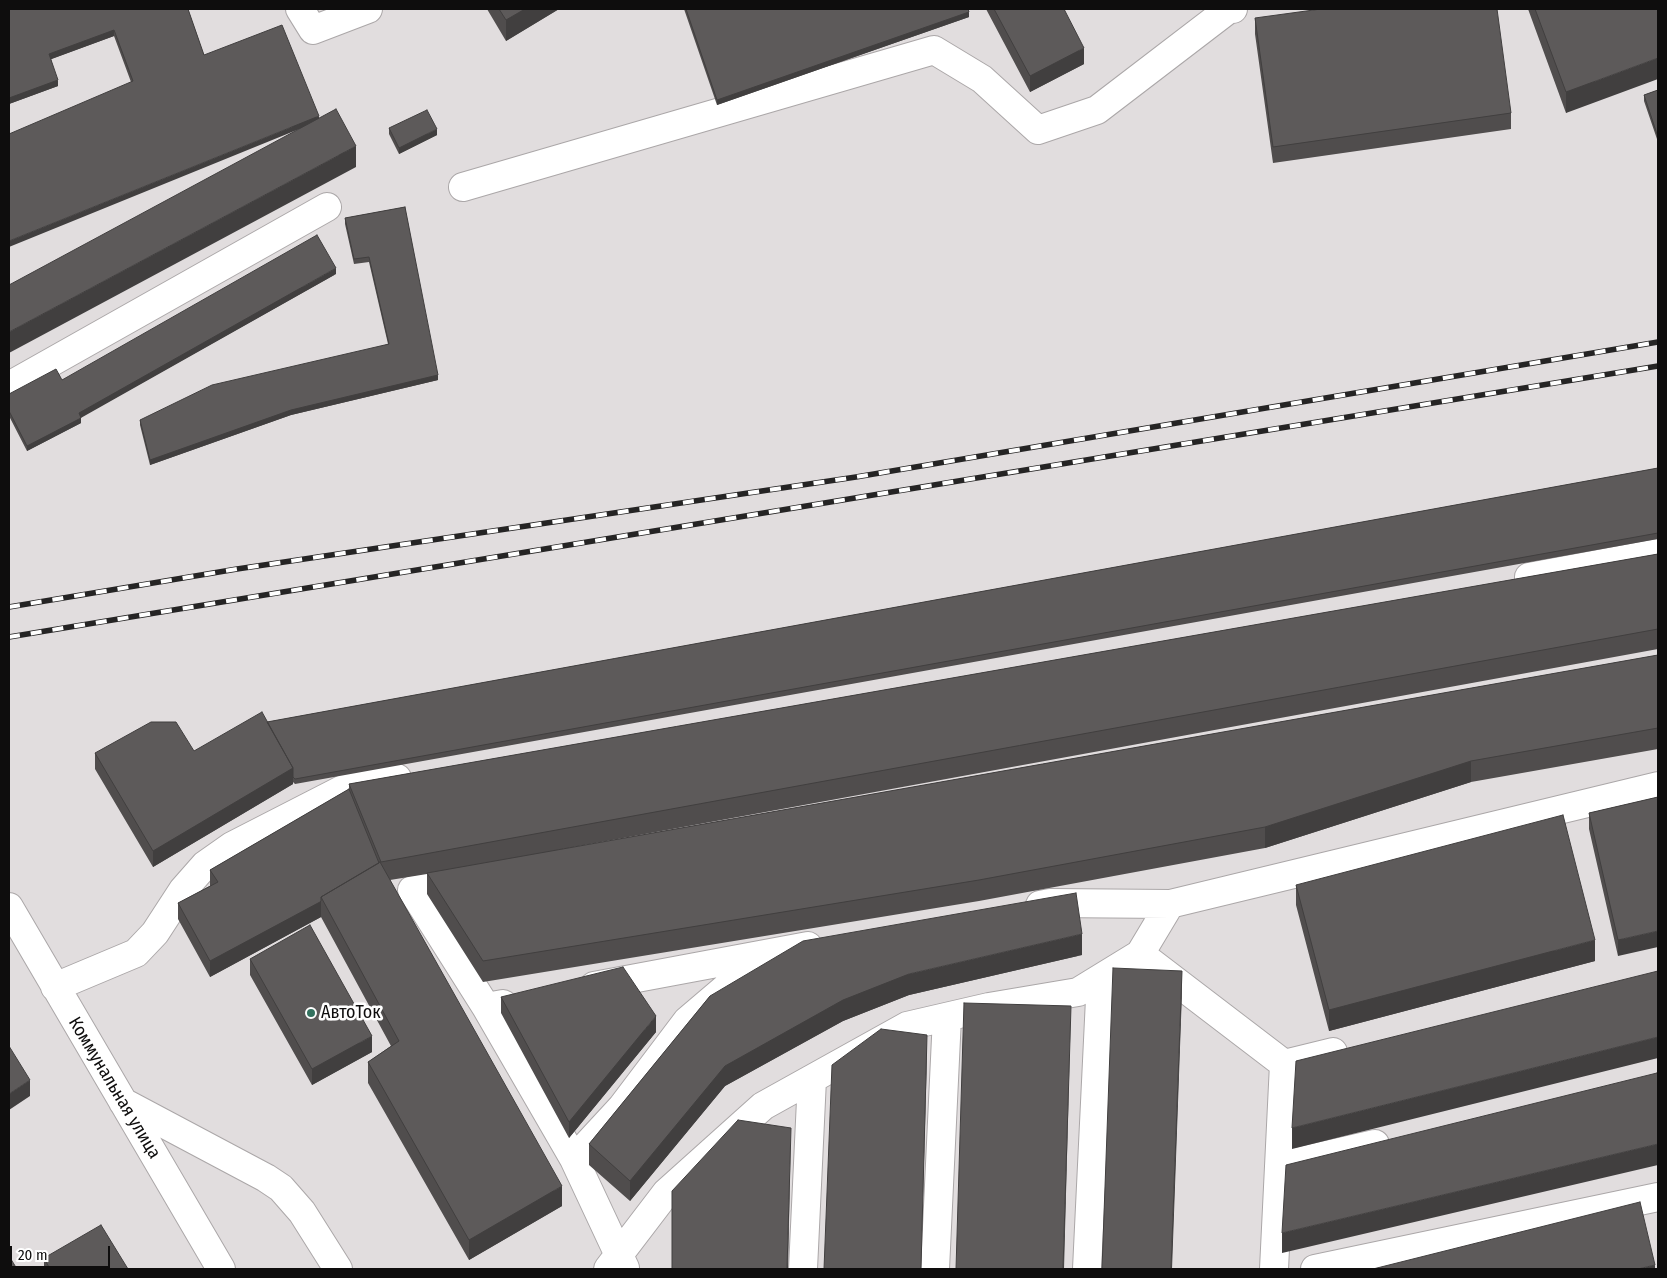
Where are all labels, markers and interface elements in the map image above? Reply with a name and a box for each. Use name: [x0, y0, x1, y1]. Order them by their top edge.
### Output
place label: АвтоТок: [321, 1002, 381, 1024]
marker: АвтоТок: [305, 1007, 317, 1019]
street label: Коммунальная улица: [63, 1013, 165, 1163]
scale bar: [12, 1236, 112, 1268]
text: 20 m: [18, 1246, 48, 1264]

